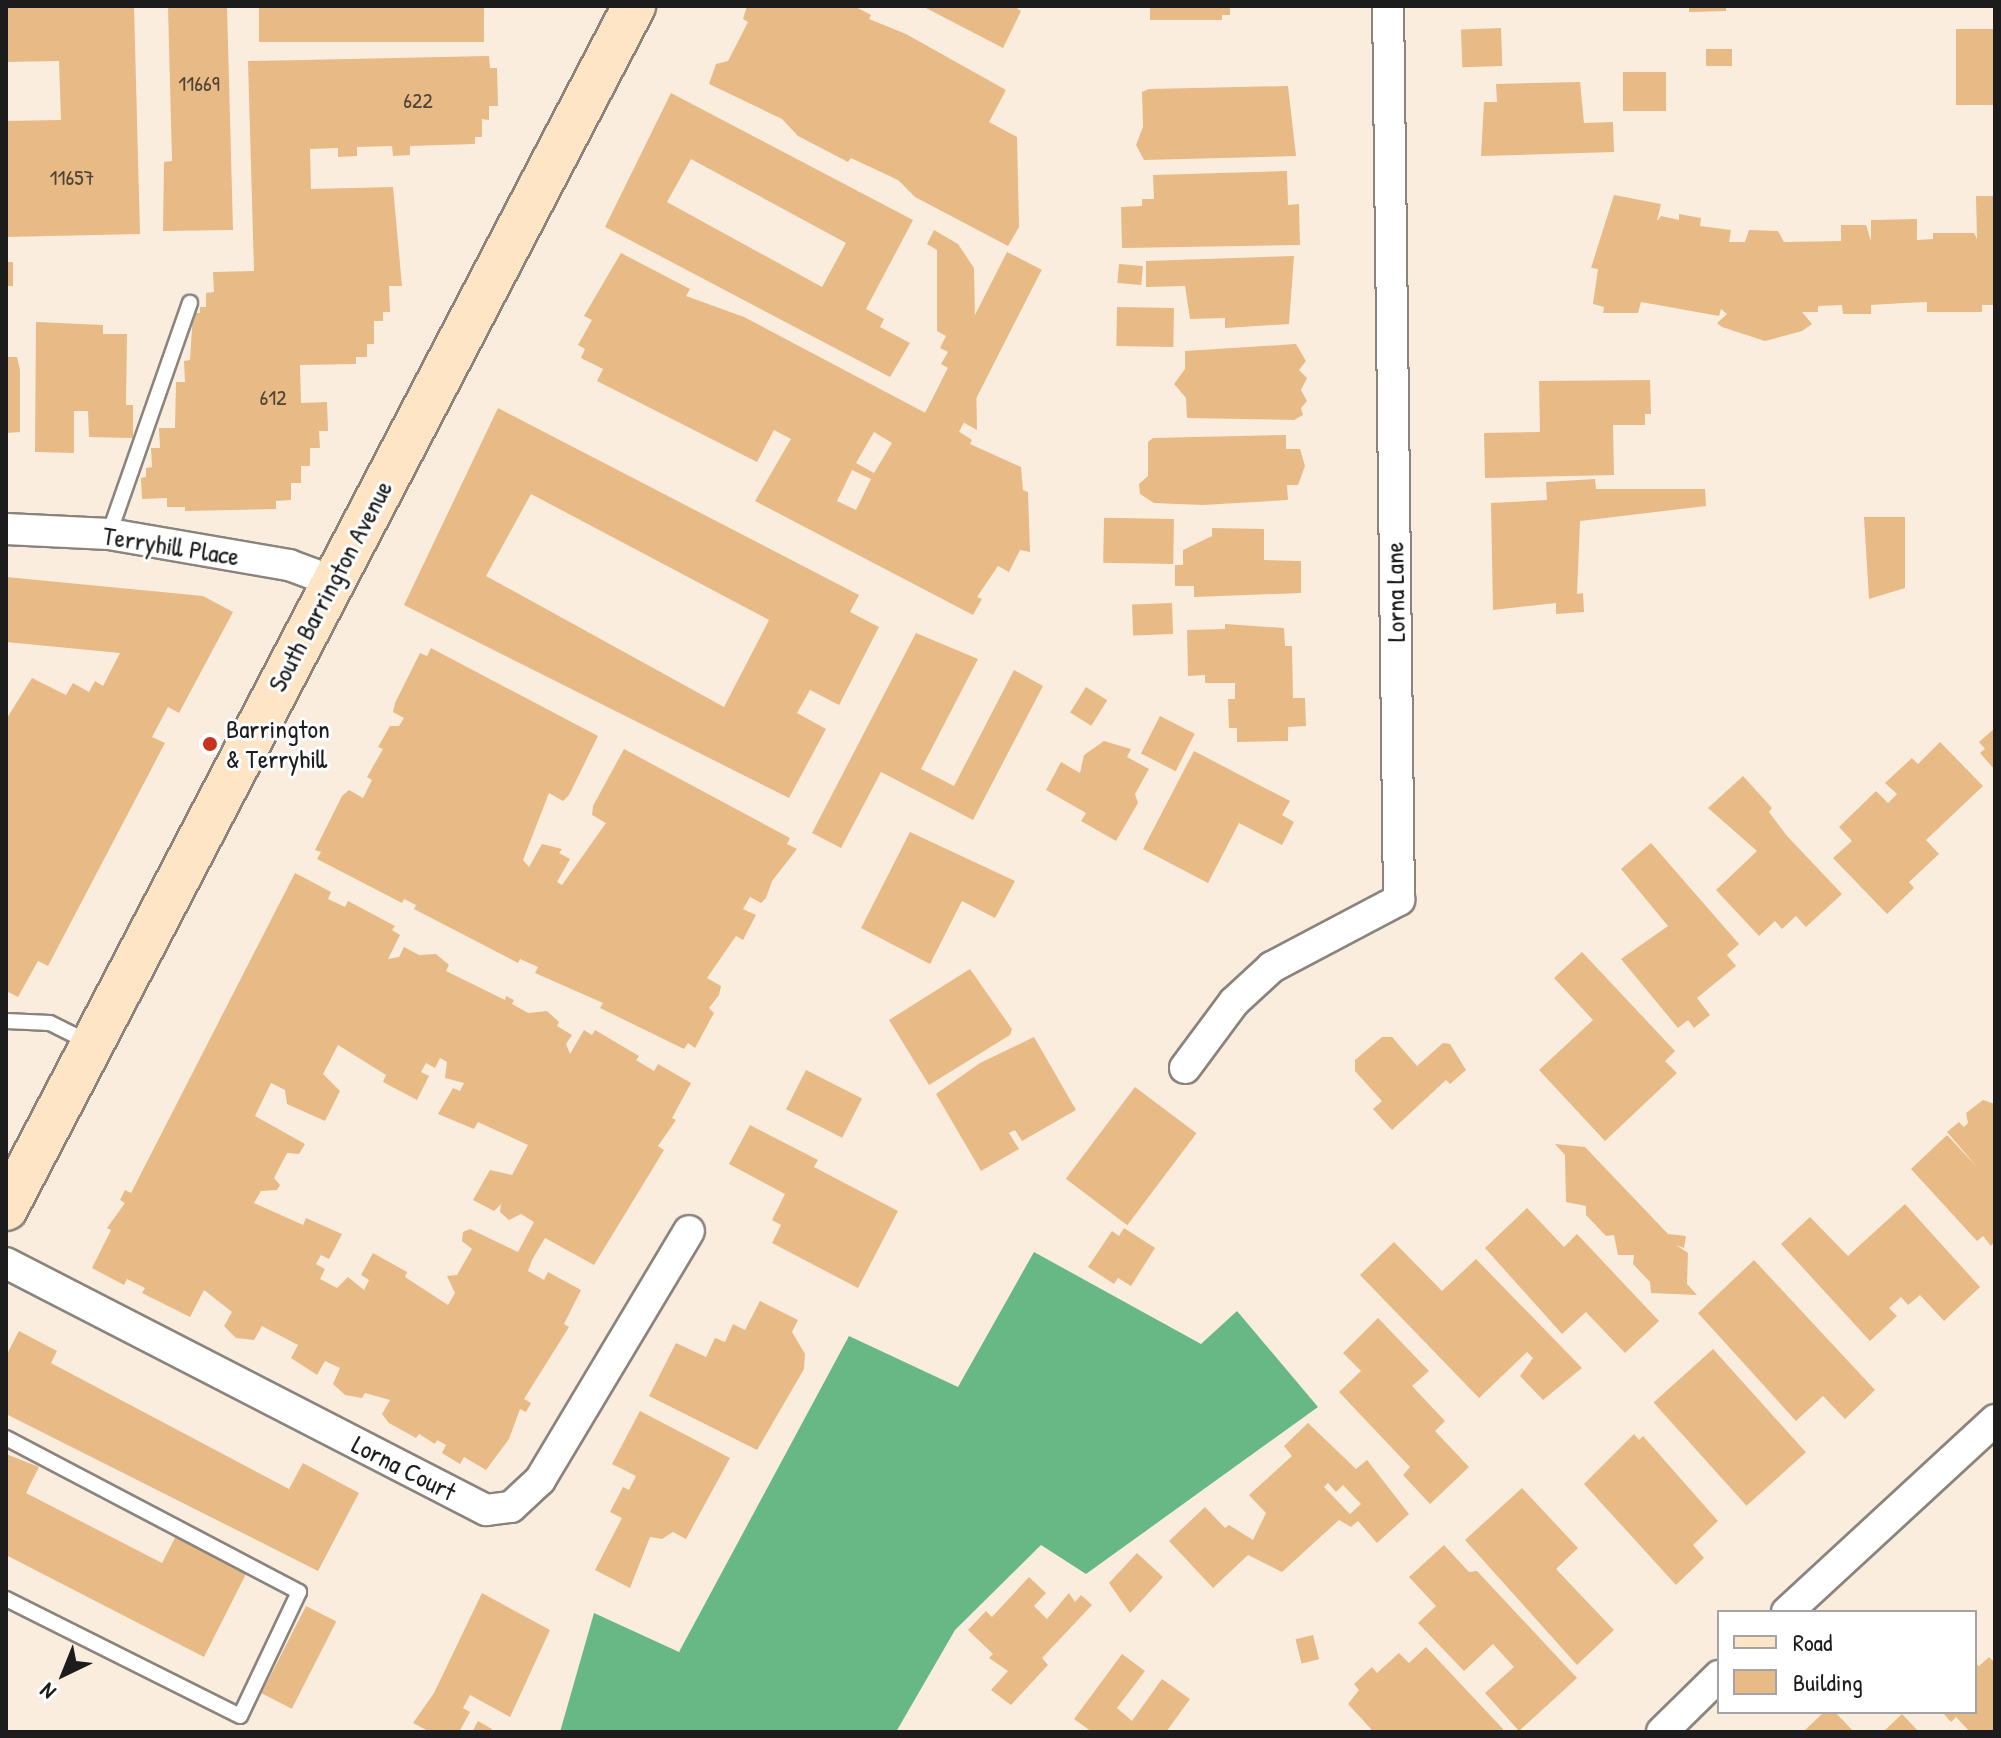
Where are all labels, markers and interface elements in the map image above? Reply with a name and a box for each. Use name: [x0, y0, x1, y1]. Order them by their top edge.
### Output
house number: 11669: [178, 71, 220, 97]
house number: 622: [403, 88, 433, 114]
house number: 11657: [50, 165, 94, 191]
house number: 612: [259, 385, 287, 411]
street label: South Barrington Avenue: [261, 475, 399, 697]
street label: Terryhill Place: [101, 520, 241, 572]
street label: Lorna Lane: [1379, 542, 1411, 642]
place label: Barrington & Terryhill: [226, 713, 330, 774]
marker: Barrington & Terryhill: [201, 735, 219, 753]
street label: Lorna Court: [347, 1429, 461, 1507]
legend: [1717, 1610, 1977, 1714]
text: Road: [1793, 1626, 1832, 1658]
north arrow: [24, 1634, 104, 1714]
text: Building: [1793, 1666, 1863, 1698]
text: N: [33, 1677, 62, 1707]

